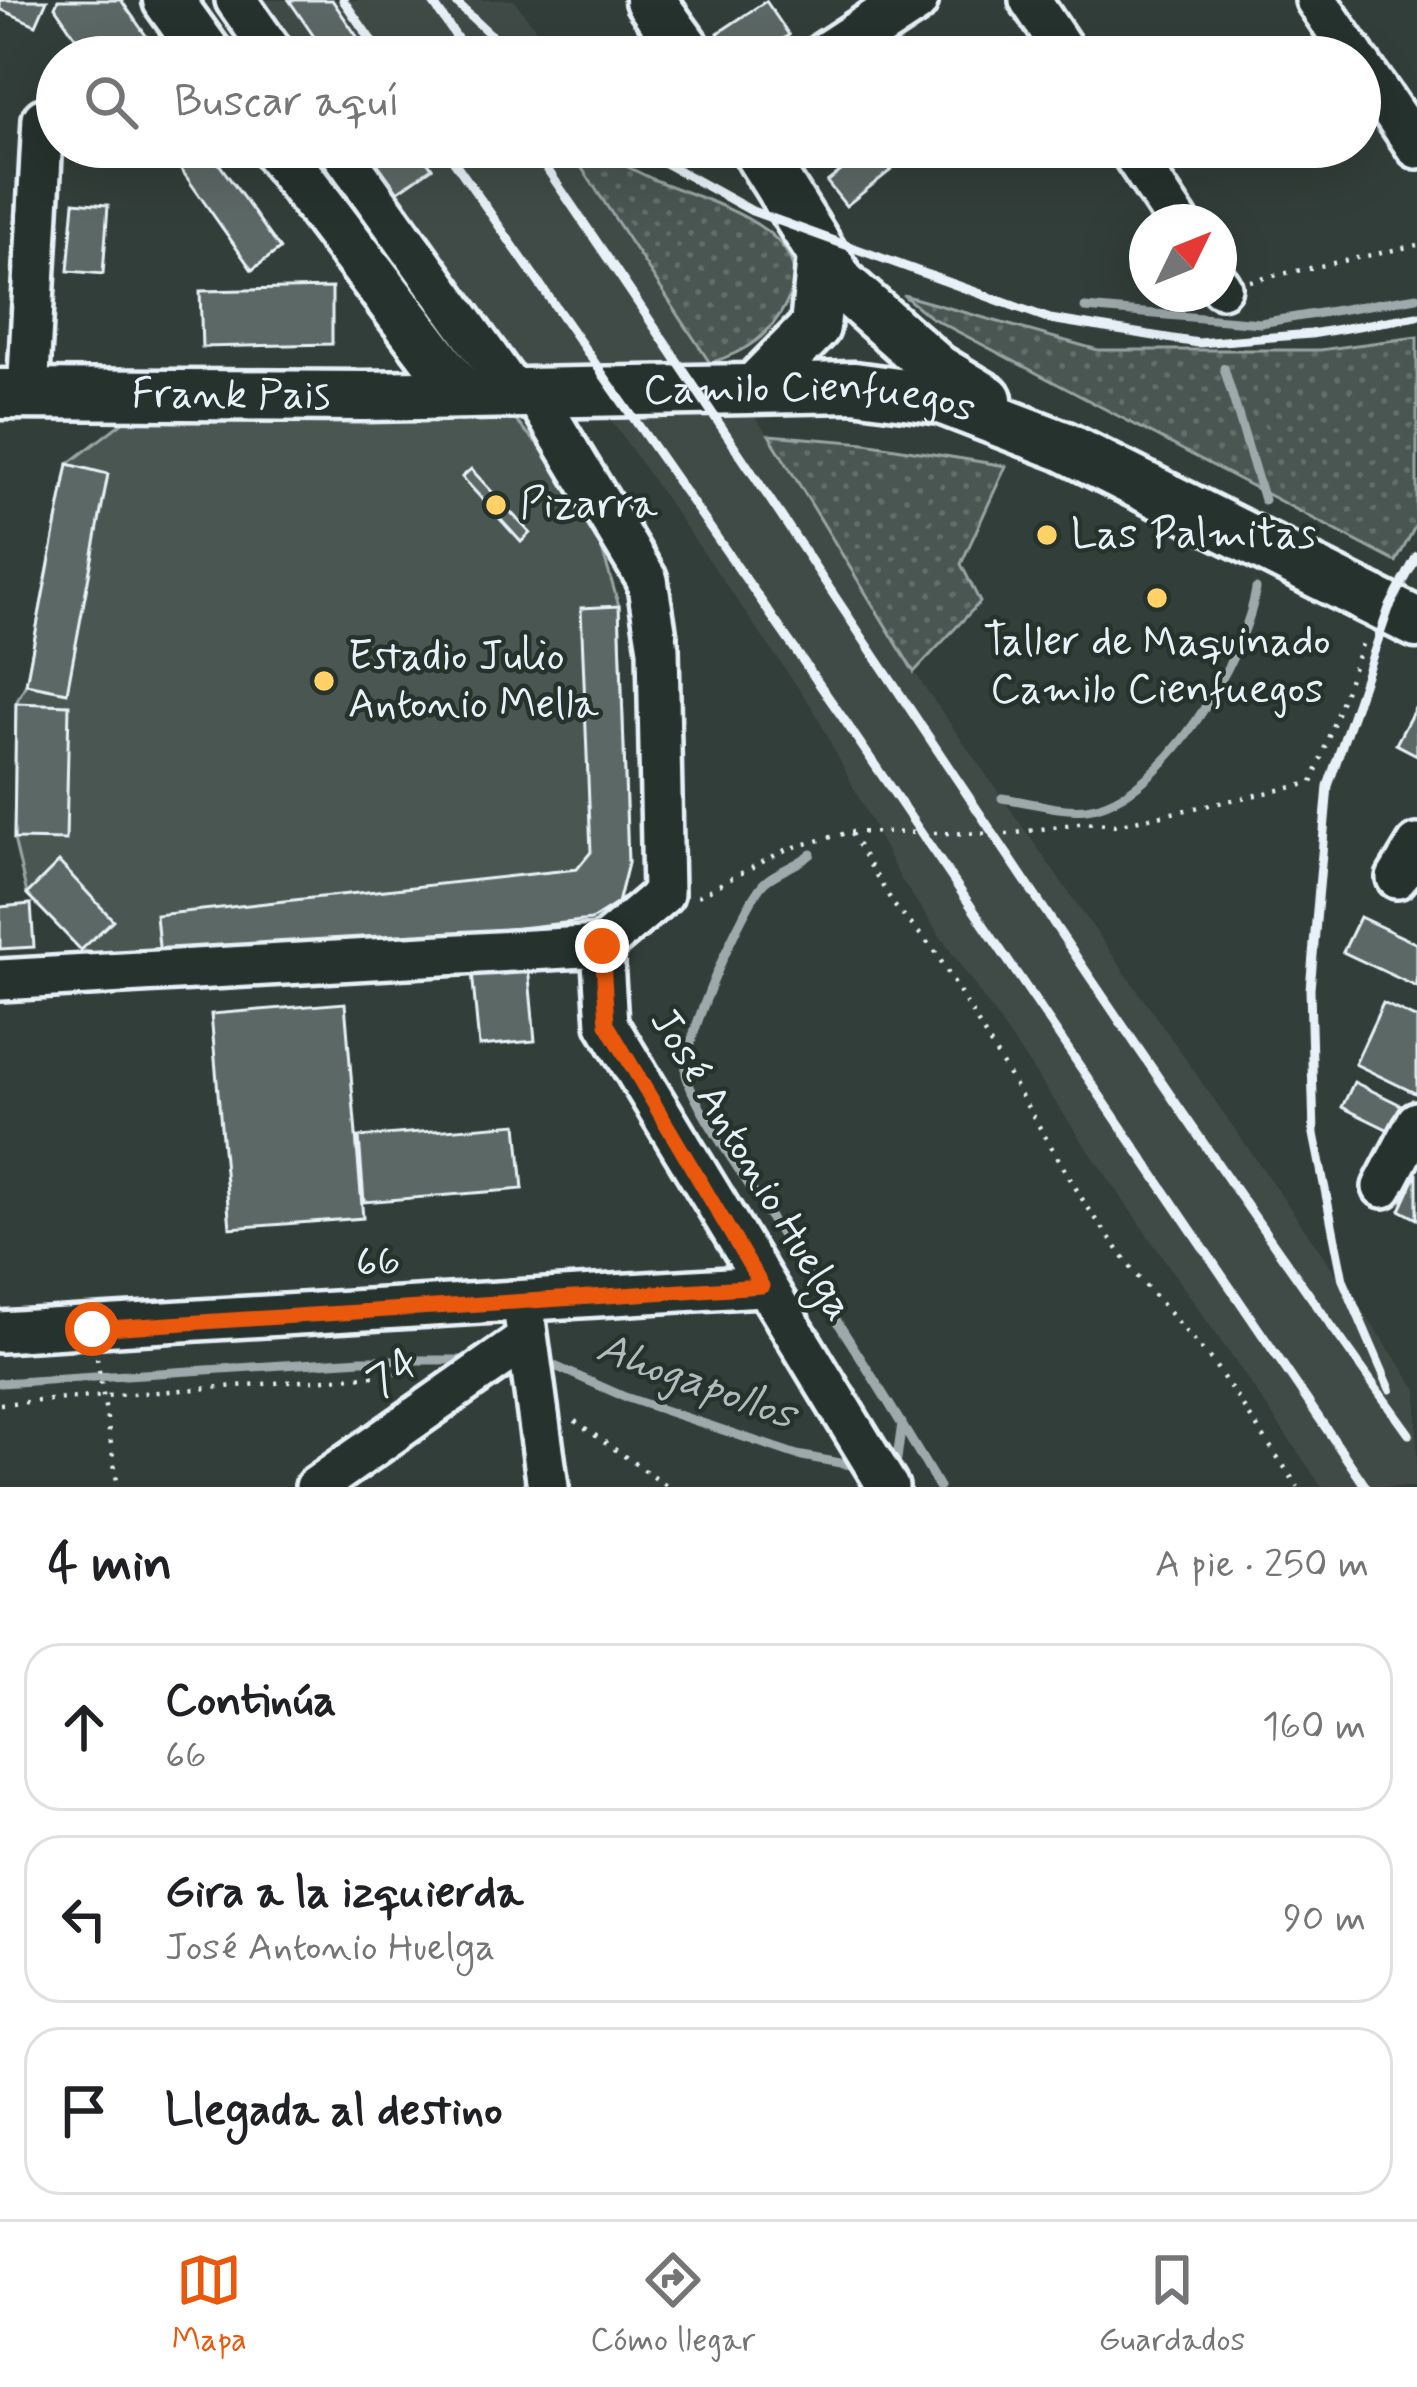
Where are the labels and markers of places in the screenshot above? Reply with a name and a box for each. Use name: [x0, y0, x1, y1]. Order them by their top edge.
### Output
place label: Pizarra: [520, 478, 658, 533]
marker: Pizarra: [483, 492, 509, 518]
place label: Las Palmitas: [1071, 508, 1316, 563]
marker: Las Palmitas: [1034, 522, 1060, 548]
marker: Taller de Maquinado Camilo Cienfuegos: [1144, 585, 1170, 611]
place label: Taller de Maquinado Camilo Cienfuegos: [983, 615, 1331, 718]
place label: Estadio Julio Antonio Mella: [348, 630, 600, 733]
marker: Estadio Julio Antonio Mella: [311, 668, 337, 694]

